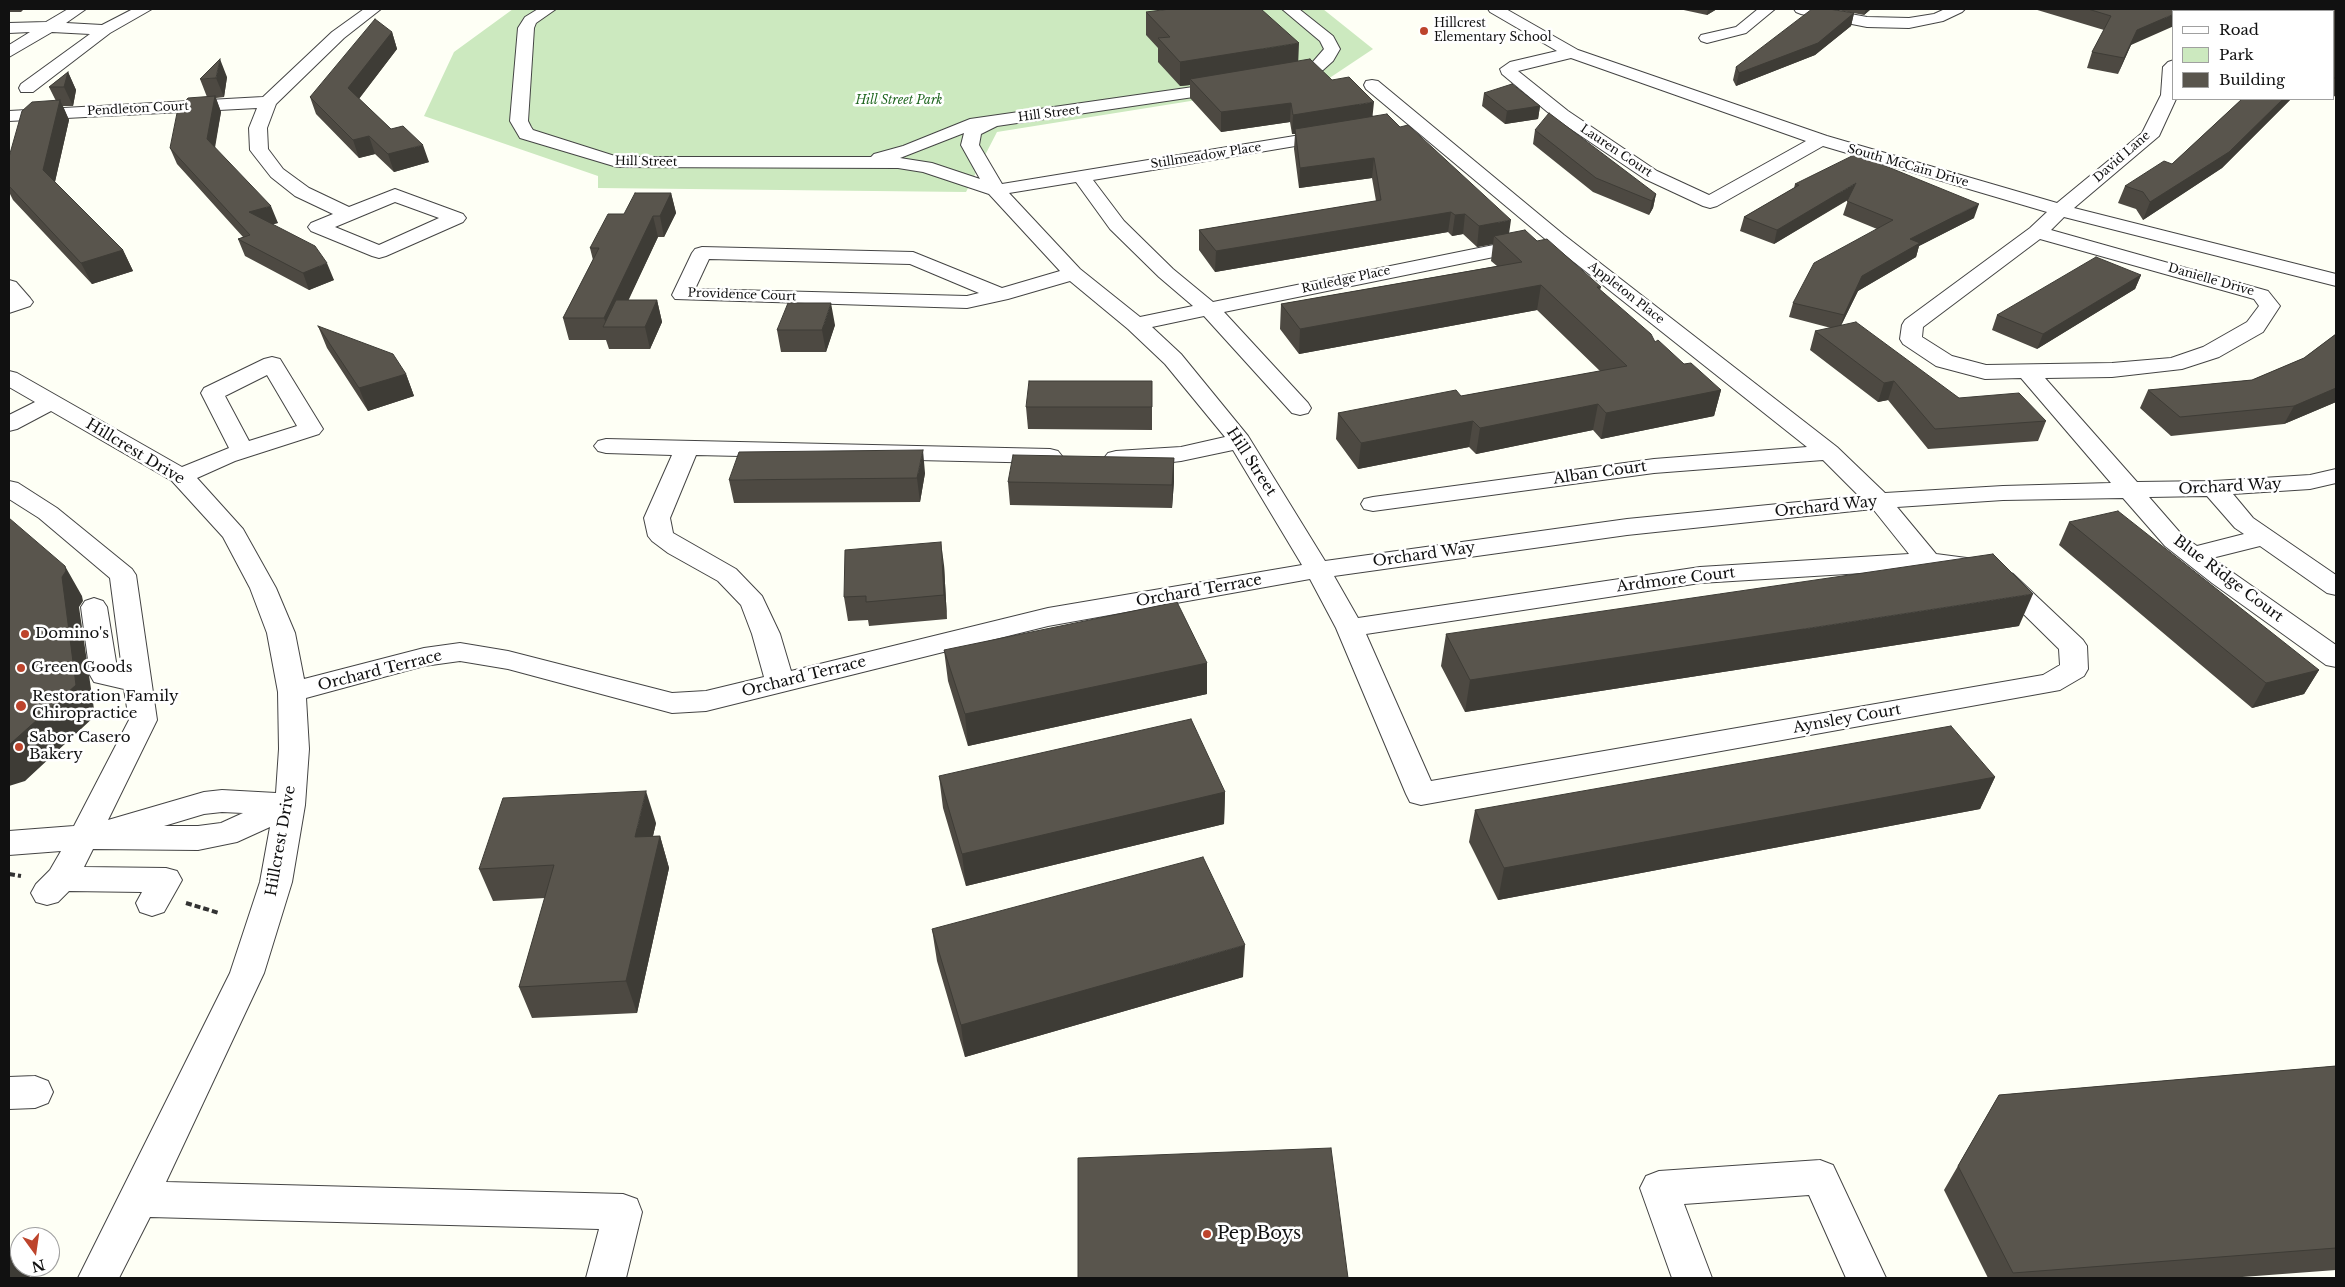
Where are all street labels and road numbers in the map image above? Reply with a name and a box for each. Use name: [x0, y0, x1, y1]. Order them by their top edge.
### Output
street label: Pendleton Court: [87, 99, 189, 119]
street label: Hill Street: [1017, 103, 1081, 125]
street label: Lauren Court: [1577, 122, 1655, 180]
street label: David Lane: [2091, 128, 2153, 186]
street label: Stillmeadow Place: [1150, 140, 1262, 172]
street label: South McCain Drive: [1846, 142, 1970, 190]
street label: Hill Street: [615, 154, 677, 170]
street label: Appleton Place: [1585, 259, 1667, 327]
street label: Danielle Drive: [2166, 261, 2256, 299]
street label: Rutledge Place: [1300, 264, 1392, 296]
street label: Providence Court: [687, 286, 797, 304]
street label: Hillcrest Drive: [82, 415, 188, 489]
street label: Hill Street: [1222, 424, 1280, 500]
street label: Alban Court: [1552, 458, 1648, 488]
street label: Orchard Way: [2178, 475, 2282, 499]
street label: Orchard Way: [1774, 493, 1878, 521]
street label: Blue Ridge Court: [2170, 532, 2286, 626]
street label: Orchard Way: [1372, 539, 1476, 571]
street label: Ardmore Court: [1616, 564, 1736, 596]
street label: Orchard Terrace: [1135, 571, 1263, 611]
street label: Orchard Terrace: [316, 647, 444, 695]
street label: Orchard Terrace: [740, 653, 868, 701]
street label: Aynsley Court: [1792, 701, 1902, 737]
street label: Hillcrest Drive: [262, 784, 300, 898]

